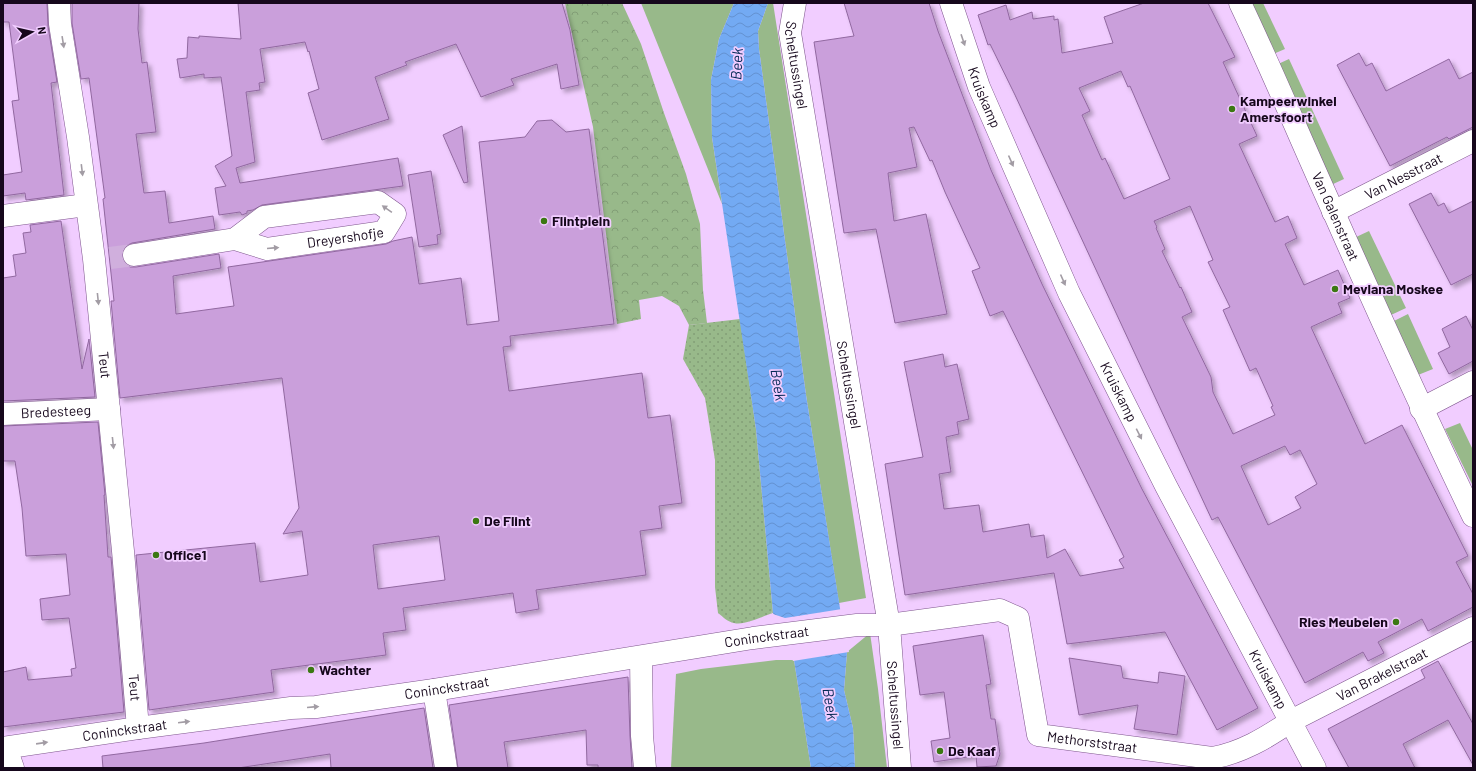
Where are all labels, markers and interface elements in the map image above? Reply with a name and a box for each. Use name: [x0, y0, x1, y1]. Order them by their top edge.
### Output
north arrow: [12, 12, 52, 52]
street label: Scheltussingel: [782, 20, 812, 110]
text: N: [35, 26, 49, 35]
one-way arrow: [960, 34, 966, 46]
one-way arrow: [60, 36, 66, 48]
water label: Beek: [726, 47, 746, 80]
street label: Kruiskamp: [965, 64, 1005, 130]
place label: Kampeerwinkel Amersfoort: [1240, 92, 1337, 125]
marker: Kampeerwinkel Amersfoort: [1227, 104, 1237, 114]
street label: Van Nesstraat: [1362, 149, 1445, 203]
one-way arrow: [1008, 155, 1014, 166]
one-way arrow: [79, 164, 86, 176]
street label: Van Galenstraat: [1309, 169, 1363, 263]
one-way arrow: [382, 205, 392, 213]
place label: Flintplein: [552, 212, 610, 229]
marker: Flintplein: [539, 216, 549, 226]
street label: Dreyershofje: [306, 223, 385, 251]
one-way arrow: [267, 245, 279, 252]
one-way arrow: [1060, 274, 1066, 285]
place label: Mevlana Moskee: [1343, 280, 1444, 297]
marker: Mevlana Moskee: [1330, 284, 1340, 294]
one-way arrow: [95, 293, 101, 305]
street label: Scheltussingel: [834, 339, 865, 430]
street label: Teut: [95, 351, 115, 379]
street label: Kruiskamp: [1097, 359, 1141, 424]
water label: Beek: [768, 368, 790, 403]
street label: Bredesteeg: [20, 401, 91, 421]
one-way arrow: [1136, 428, 1143, 440]
one-way arrow: [109, 437, 116, 449]
place label: De Flint: [484, 512, 531, 529]
marker: De Flint: [471, 516, 481, 526]
place label: Office1: [164, 546, 206, 563]
marker: Office1: [151, 550, 161, 560]
place label: Ries Meubelen: [1299, 613, 1388, 630]
marker: Ries Meubelen: [1391, 617, 1401, 627]
street label: Coninckstraat: [723, 622, 810, 651]
street label: Van Brakelstraat: [1333, 644, 1430, 704]
street label: Kruiskamp: [1246, 646, 1291, 712]
street label: Scheltussingel: [884, 660, 908, 750]
place label: Wachter: [319, 661, 372, 678]
marker: Wachter: [306, 665, 316, 675]
street label: Coninckstraat: [403, 672, 490, 702]
street label: Teut: [125, 673, 145, 702]
water label: Beek: [820, 687, 842, 722]
one-way arrow: [307, 704, 319, 710]
street label: Coninckstraat: [81, 715, 168, 744]
one-way arrow: [178, 719, 190, 726]
street label: Methorststraat: [1046, 727, 1138, 756]
one-way arrow: [36, 740, 48, 746]
place label: De Kaaf: [948, 742, 996, 759]
marker: De Kaaf: [935, 746, 945, 756]

